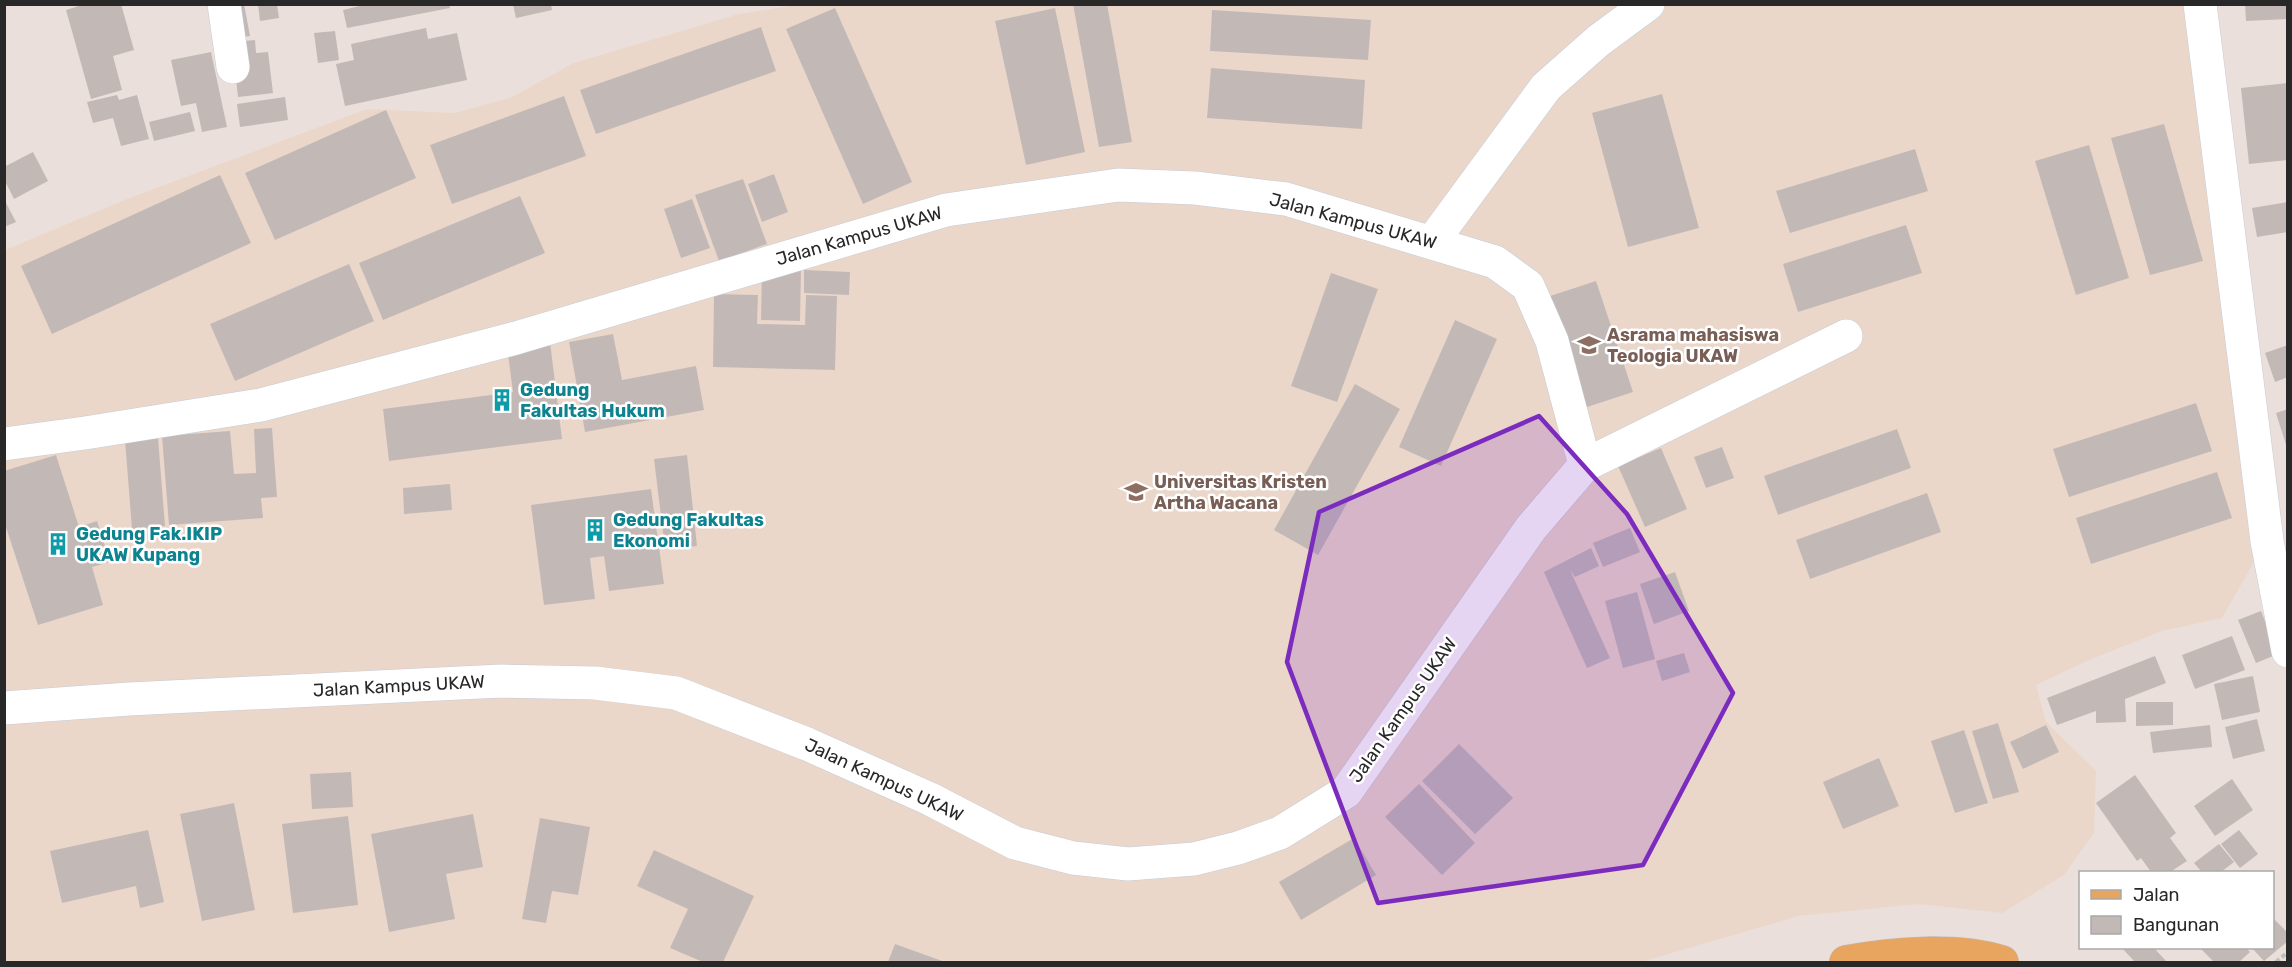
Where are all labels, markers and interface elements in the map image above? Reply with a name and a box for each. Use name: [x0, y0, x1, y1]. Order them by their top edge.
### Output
street label: Jalan Kampus UKAW: [1267, 188, 1439, 254]
street label: Jalan Kampus UKAW: [773, 202, 945, 270]
place label: Asrama mahasiswa Teologia UKAW: [1607, 324, 1779, 367]
school or university icon: Asrama mahasiswa Teologia UKAW: [1576, 332, 1602, 358]
place label: Gedung Fakultas Hukum: [520, 379, 665, 422]
building icon: Gedung Fakultas Hukum: [489, 387, 515, 413]
place label: Universitas Kristen Artha Wacana: [1154, 471, 1327, 514]
school or university icon: Universitas Kristen Artha Wacana: [1123, 479, 1149, 505]
place label: Gedung Fakultas Ekonomi: [613, 509, 764, 552]
building icon: Gedung Fakultas Ekonomi: [582, 517, 608, 543]
place label: Gedung Fak.IKIP UKAW Kupang: [76, 523, 222, 566]
building icon: Gedung Fak.IKIP UKAW Kupang: [45, 531, 71, 557]
street label: Jalan Kampus UKAW: [1345, 633, 1461, 787]
street label: Jalan Kampus UKAW: [312, 671, 486, 701]
street label: Jalan Kampus UKAW: [801, 734, 967, 826]
legend: [2079, 871, 2274, 949]
text: Jalan: [2133, 884, 2180, 906]
text: Bangunan: [2133, 914, 2219, 936]

